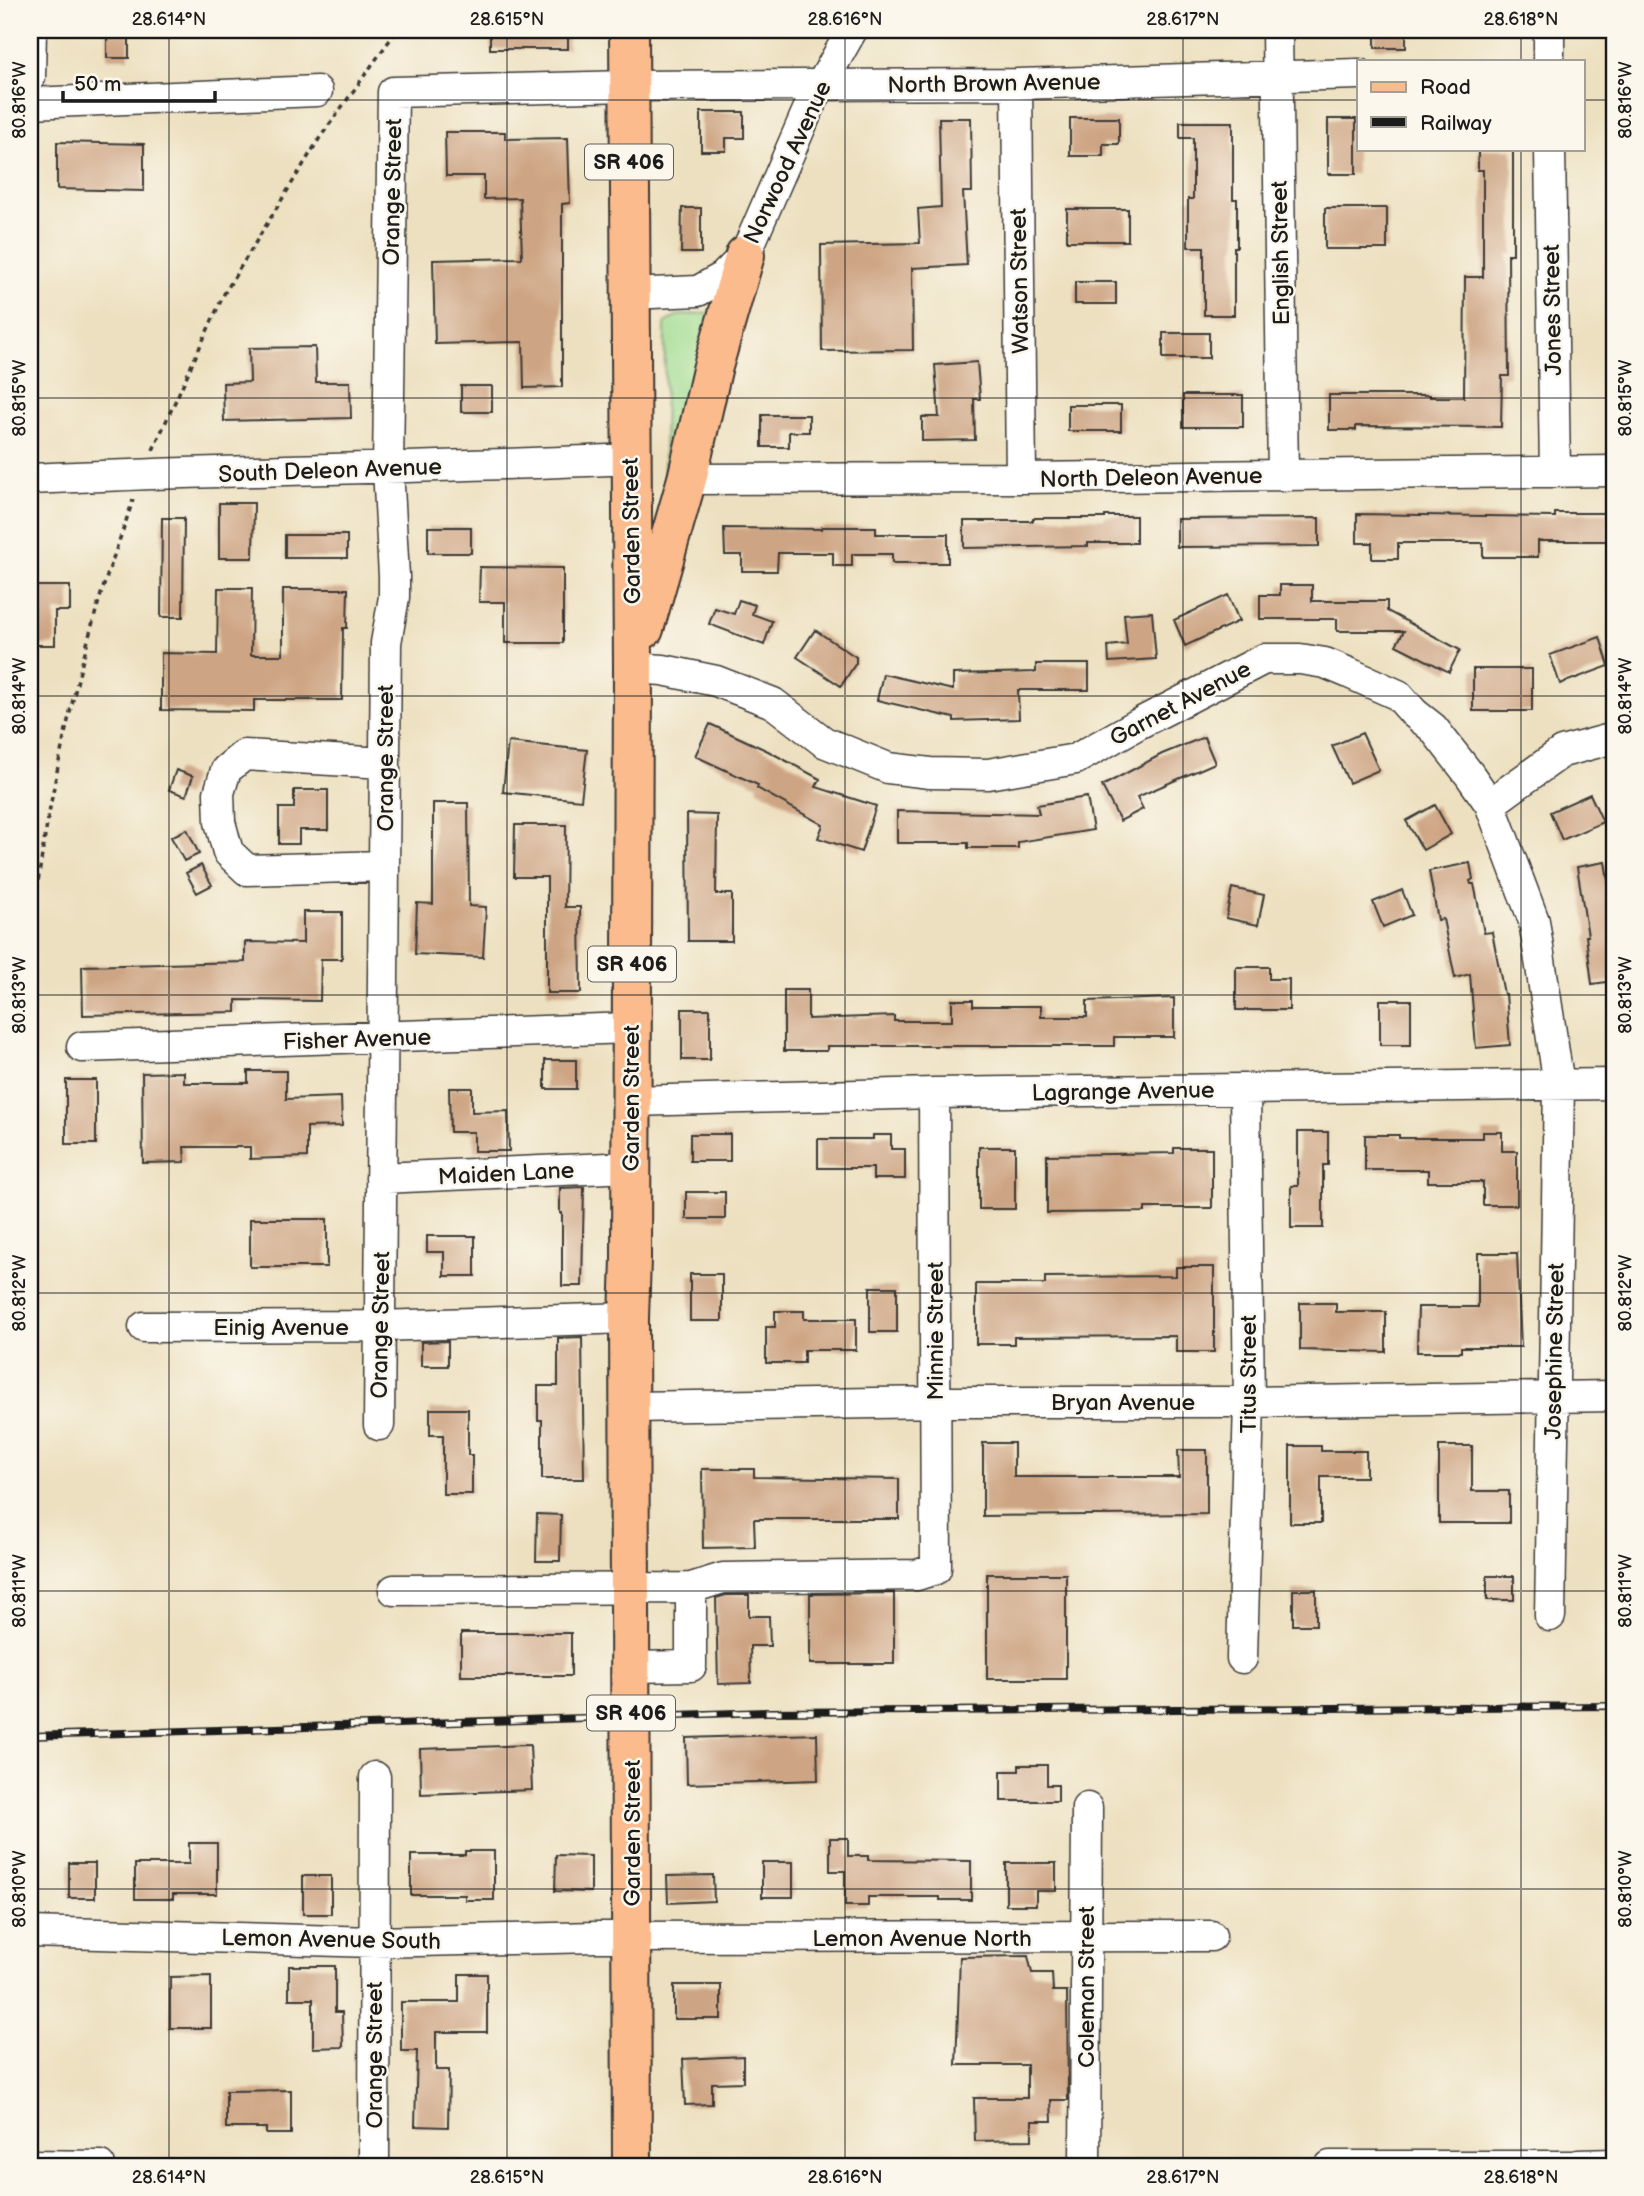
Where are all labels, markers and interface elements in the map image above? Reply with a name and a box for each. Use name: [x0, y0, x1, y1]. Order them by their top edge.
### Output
text: 28.614°N: [132, 9, 206, 30]
text: 28.615°N: [470, 9, 544, 30]
text: 28.616°N: [807, 9, 883, 30]
text: 28.617°N: [1146, 9, 1220, 30]
text: 28.618°N: [1484, 9, 1558, 30]
scale bar: [63, 60, 215, 104]
legend: [1357, 60, 1584, 150]
text: 80.816°W: [9, 61, 30, 139]
text: 80.816°W: [1615, 61, 1636, 139]
street label: North Brown Avenue: [887, 68, 1101, 100]
text: 50 m: [74, 72, 121, 97]
text: Road: [1420, 75, 1471, 100]
street label: Norwood Avenue: [738, 76, 838, 248]
text: Railway: [1420, 111, 1492, 136]
street label: Orange Street: [378, 118, 408, 266]
road number: SR 406: [585, 144, 673, 180]
street label: English Street: [1266, 180, 1296, 326]
street label: Watson Street: [1005, 208, 1035, 354]
street label: Jones Street: [1538, 244, 1568, 376]
text: 80.815°W: [9, 359, 30, 436]
text: 80.815°W: [1615, 359, 1636, 436]
street label: South Deleon Avenue: [218, 453, 442, 489]
street label: Garden Street: [617, 457, 647, 605]
street label: North Deleon Avenue: [1039, 462, 1263, 494]
street label: Garnet Avenue: [1105, 655, 1256, 753]
text: 80.814°W: [9, 657, 30, 735]
text: 80.814°W: [1615, 657, 1636, 735]
street label: Orange Street: [372, 684, 400, 832]
road number: SR 406: [588, 946, 676, 982]
text: 80.813°W: [9, 956, 30, 1034]
text: 80.813°W: [1615, 956, 1636, 1034]
street label: Fisher Avenue: [282, 1023, 432, 1057]
street label: Garden Street: [618, 1025, 646, 1171]
street label: Lagrange Avenue: [1031, 1076, 1215, 1108]
street label: Maiden Lane: [437, 1156, 575, 1192]
street label: Orange Street: [366, 1251, 396, 1399]
text: 80.812°W: [9, 1254, 30, 1331]
text: 80.812°W: [1615, 1254, 1636, 1331]
street label: Minnie Street: [922, 1261, 950, 1401]
street label: Josephine Street: [1539, 1262, 1571, 1440]
street label: Einig Avenue: [213, 1314, 349, 1342]
street label: Titus Street: [1235, 1315, 1263, 1433]
street label: Bryan Avenue: [1051, 1389, 1195, 1417]
text: 80.811°W: [9, 1554, 30, 1628]
text: 80.811°W: [1615, 1554, 1636, 1628]
road number: SR 406: [587, 1696, 675, 1730]
street label: Garden Street: [619, 1760, 647, 1906]
text: 80.810°W: [9, 1850, 30, 1928]
text: 80.810°W: [1615, 1850, 1636, 1928]
street label: Coleman Street: [1073, 1906, 1101, 2068]
street label: Lemon Avenue South: [221, 1924, 441, 1956]
street label: Lemon Avenue North: [812, 1925, 1032, 1953]
street label: Orange Street: [361, 1981, 389, 2129]
text: 28.614°N: [132, 2167, 206, 2188]
text: 28.615°N: [470, 2167, 544, 2188]
text: 28.616°N: [807, 2167, 883, 2188]
text: 28.617°N: [1146, 2167, 1220, 2188]
text: 28.618°N: [1484, 2167, 1558, 2188]

